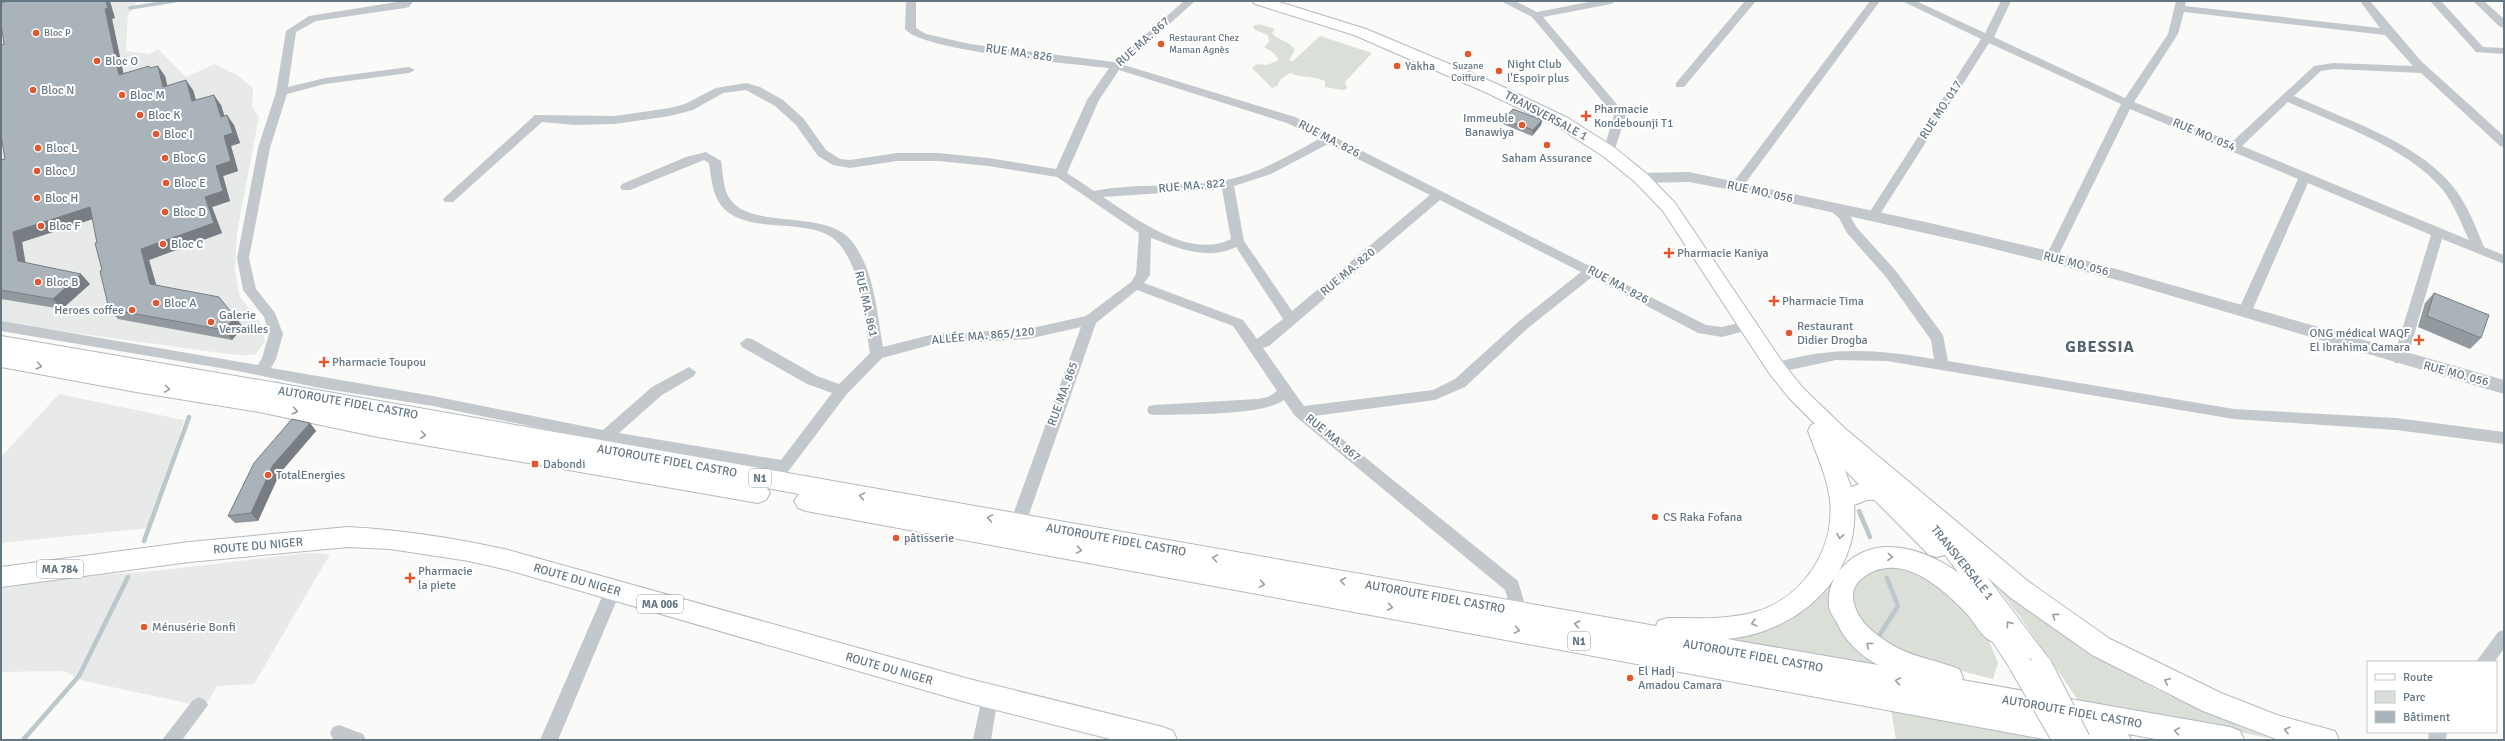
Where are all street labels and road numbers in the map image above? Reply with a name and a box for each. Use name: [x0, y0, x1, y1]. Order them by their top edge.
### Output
street label: RUE MA. 867: [1113, 14, 1173, 70]
street label: RUE MA. 826: [985, 41, 1053, 65]
street label: RUE MO. 017: [1916, 78, 1966, 142]
street label: TRANSVERSALE 1: [1502, 88, 1590, 144]
street label: RUE MO. 054: [2170, 115, 2238, 155]
street label: RUE MA. 826: [1296, 117, 1362, 161]
street label: RUE MA. 822: [1158, 176, 1226, 196]
street label: RUE MO. 056: [1726, 178, 1794, 206]
street label: RUE MA. 820: [1317, 245, 1379, 299]
street label: RUE MO. 056: [2042, 249, 2110, 279]
street label: RUE MA. 826: [1585, 263, 1651, 307]
street label: RUE MA. 861: [851, 270, 881, 338]
street label: ALLÉE MA. 865/120: [931, 324, 1035, 348]
street label: RUE MO. 056: [2422, 358, 2490, 390]
street label: RUE MA. 865: [1044, 360, 1082, 428]
street label: AUTOROUTE FIDEL CASTRO: [277, 383, 419, 423]
street label: RUE MA. 867: [1302, 411, 1364, 465]
street label: AUTOROUTE FIDEL CASTRO: [596, 441, 738, 481]
road number: N1: [749, 469, 771, 487]
street label: AUTOROUTE FIDEL CASTRO: [1045, 520, 1187, 560]
street label: TRANSVERSALE 1: [1927, 523, 1997, 603]
street label: ROUTE DU NIGER: [212, 535, 304, 557]
road number: MA 784: [37, 560, 83, 578]
street label: ROUTE DU NIGER: [532, 560, 622, 600]
street label: AUTOROUTE FIDEL CASTRO: [1364, 577, 1506, 617]
road number: MA 006: [637, 595, 683, 613]
road number: N1: [1568, 632, 1590, 650]
street label: AUTOROUTE FIDEL CASTRO: [1682, 636, 1824, 676]
street label: ROUTE DU NIGER: [844, 649, 934, 689]
street label: AUTOROUTE FIDEL CASTRO: [2001, 692, 2143, 732]

